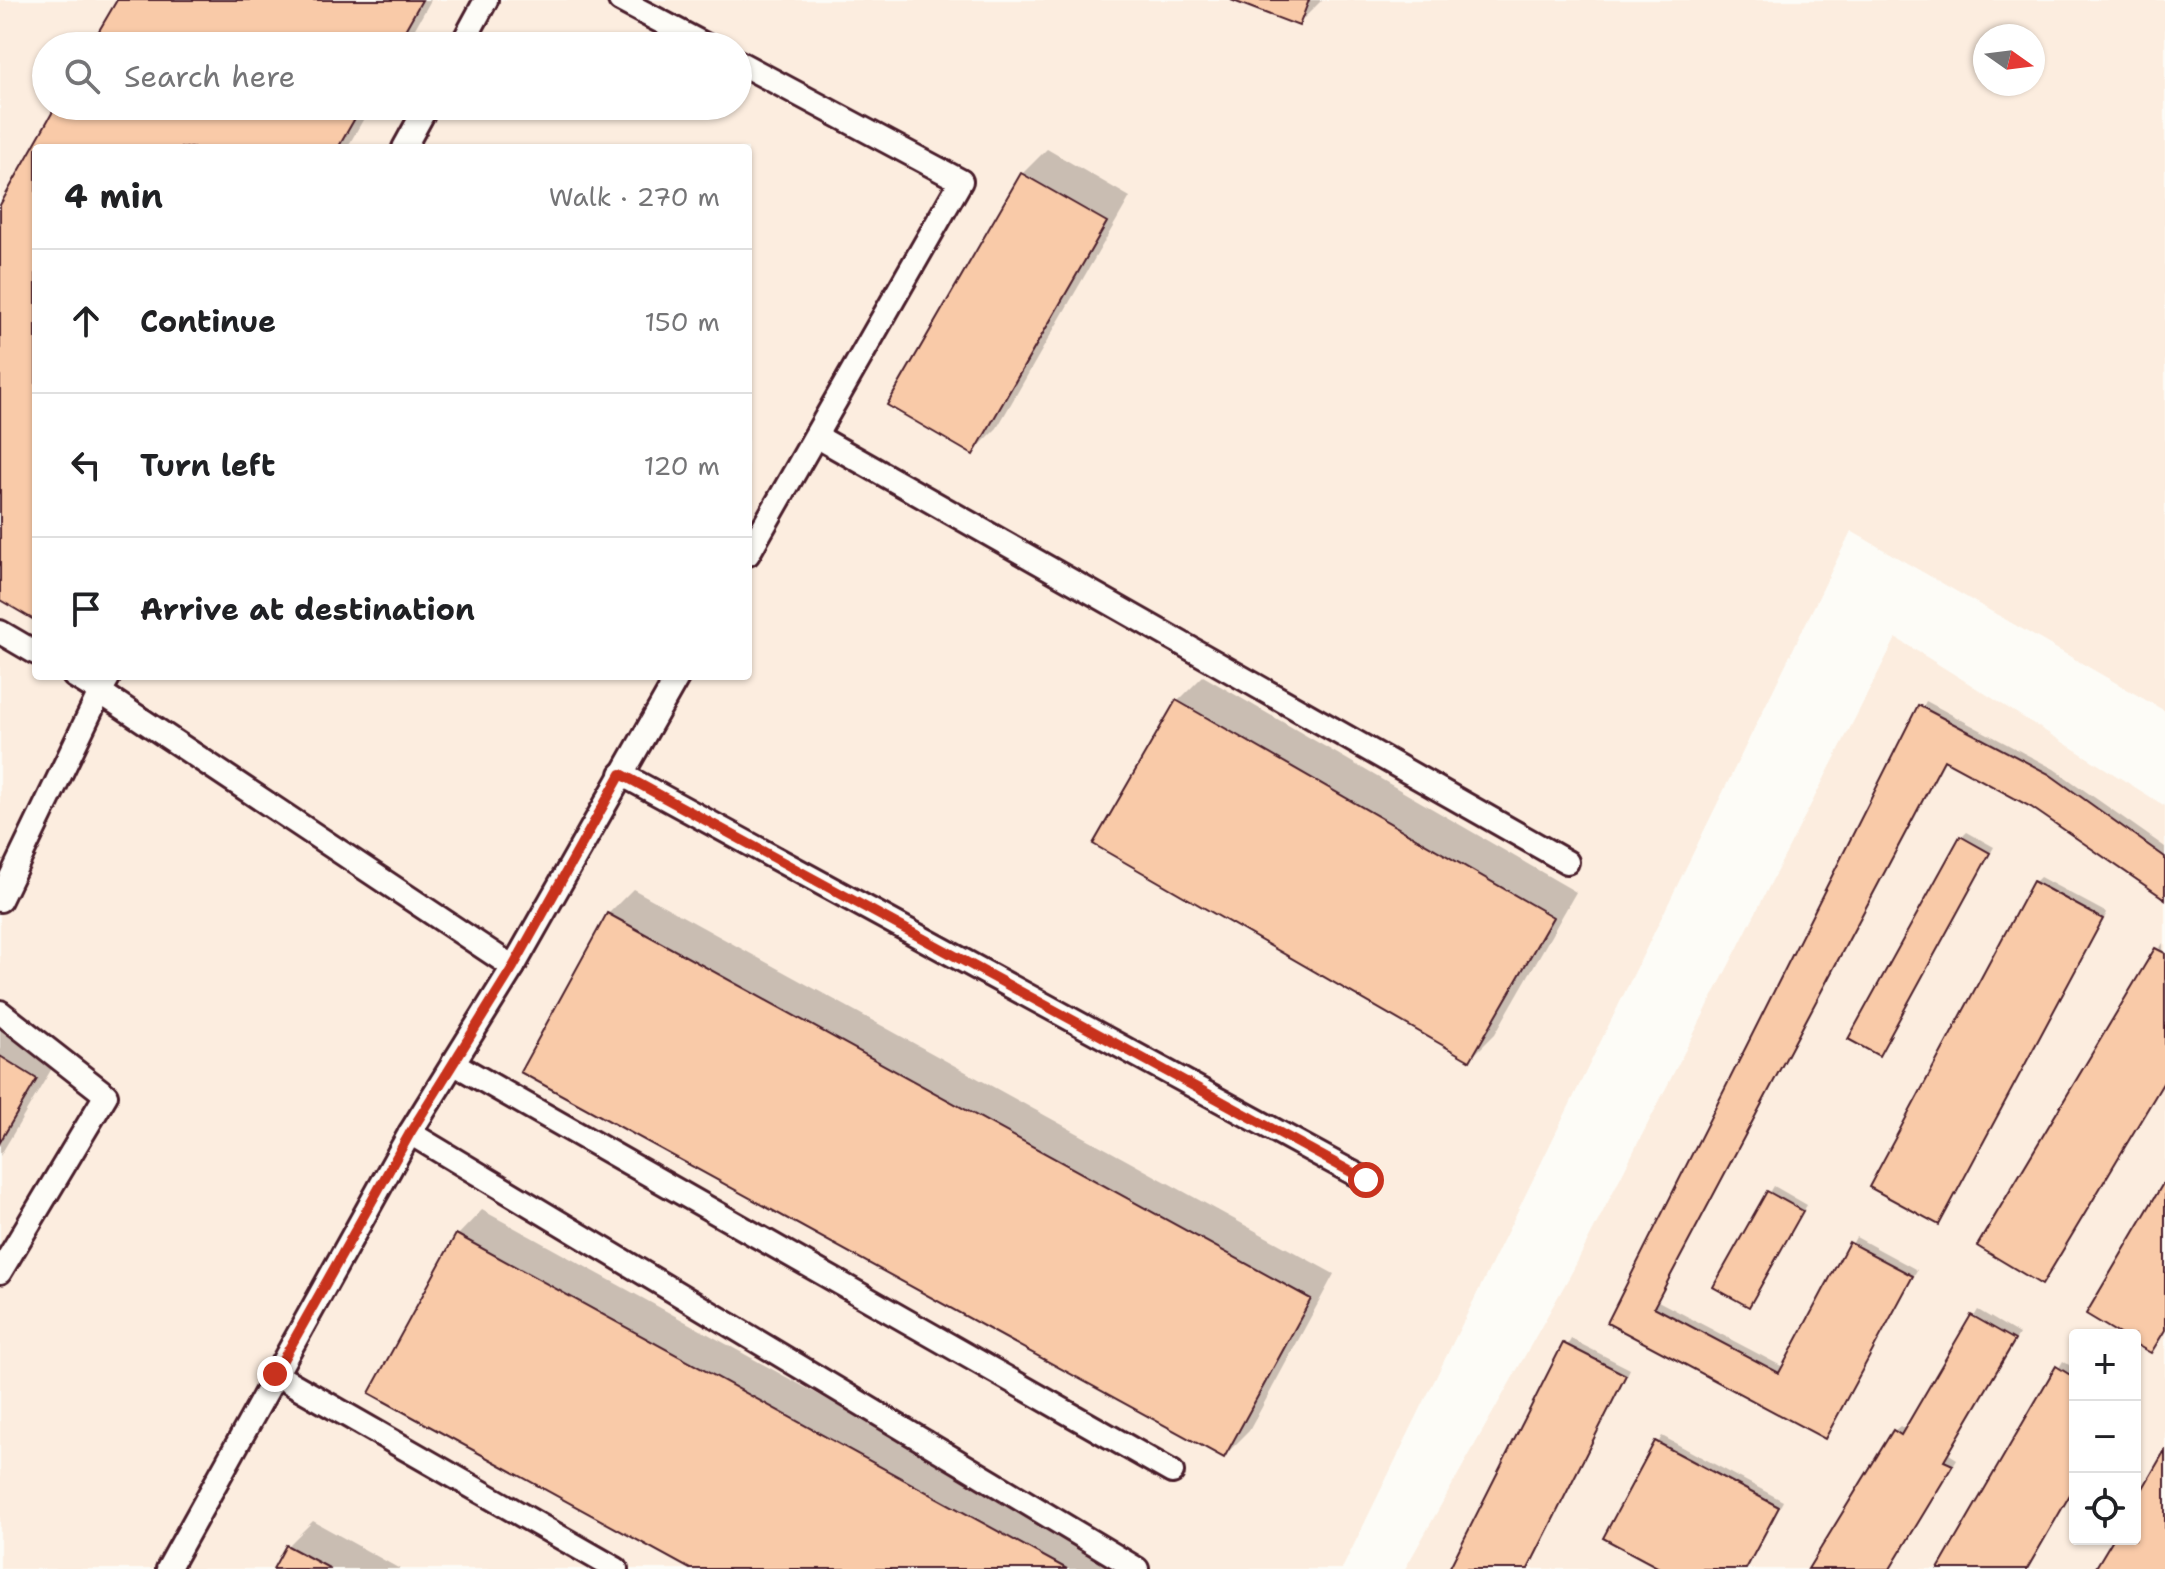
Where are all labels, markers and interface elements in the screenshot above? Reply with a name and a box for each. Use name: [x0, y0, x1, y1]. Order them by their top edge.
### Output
north arrow: [1973, 24, 2045, 96]
search box: [32, 32, 752, 120]
icon: search: [60, 54, 104, 98]
text: Search here: [124, 56, 295, 97]
text: 4 min: [64, 173, 163, 219]
text: Walk · 270 m: [549, 179, 720, 214]
icon: ahead: [64, 299, 108, 343]
text: Continue: [140, 301, 276, 342]
text: 150 m: [644, 304, 720, 339]
icon: left: [64, 443, 108, 487]
text: Turn left: [140, 445, 275, 486]
text: 120 m: [644, 448, 720, 483]
icon: arrive: [64, 587, 108, 631]
text: Arrive at destination: [140, 589, 475, 630]
route start: [1348, 1162, 1384, 1198]
map controls: [2069, 1329, 2141, 1545]
button: +: [2069, 1329, 2141, 1401]
route end: [257, 1356, 293, 1392]
button: −: [2069, 1401, 2141, 1473]
button: locate: [2069, 1473, 2141, 1545]

